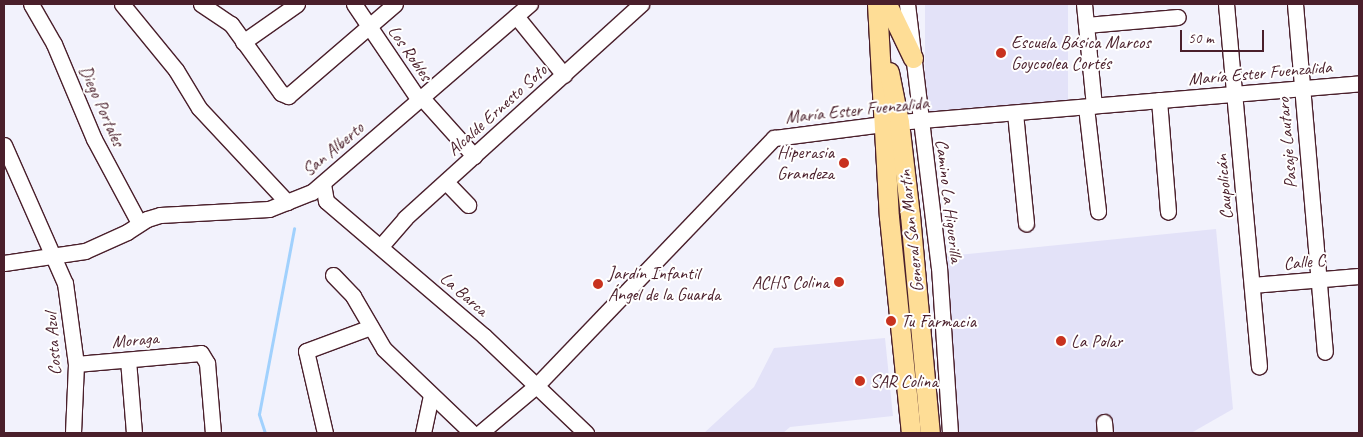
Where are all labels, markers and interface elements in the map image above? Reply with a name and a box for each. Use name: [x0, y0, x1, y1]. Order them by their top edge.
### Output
scale bar: [1183, 20, 1267, 52]
street label: Los Robles: [383, 21, 437, 85]
text: 50 m: [1188, 29, 1214, 48]
place label: Escuela Básica Marcos Goycoolea Cortés: [1011, 32, 1151, 74]
marker: Escuela Básica Marcos Goycoolea Cortés: [995, 47, 1007, 59]
street label: María Ester Fuenzalida: [1188, 56, 1332, 90]
street label: Alcalde Ernesto Soto: [443, 60, 551, 160]
street label: Diego Portales: [75, 62, 129, 150]
street label: María Ester Fuenzalida: [784, 92, 930, 128]
street label: Pasaje Lautaro: [1272, 97, 1302, 189]
street label: San Alberto: [298, 117, 368, 181]
street label: Camino La Higuerilla: [931, 138, 967, 264]
place label: Hiperasia Grandeza: [777, 142, 834, 184]
street label: Caupolicán: [1210, 154, 1238, 220]
marker: Hiperasia Grandeza: [838, 157, 850, 169]
street label: General San Martín: [894, 168, 928, 294]
street label: Calle C: [1283, 249, 1325, 275]
place label: Jardín Infantil Ángel de la Guarda: [608, 263, 721, 306]
street label: La Barca: [435, 267, 493, 321]
place label: ACHS Colina: [752, 271, 829, 293]
marker: ACHS Colina: [833, 276, 845, 288]
marker: Jardín Infantil Ángel de la Guarda: [592, 278, 604, 290]
place label: Tu Farmacia: [901, 310, 977, 332]
street label: Costa Azul: [40, 312, 66, 376]
marker: Tu Farmacia: [885, 315, 897, 327]
street label: Moraga: [111, 327, 159, 353]
place label: La Polar: [1071, 330, 1122, 352]
marker: La Polar: [1055, 335, 1067, 347]
place label: SAR Colina: [870, 370, 938, 392]
marker: SAR Colina: [854, 375, 866, 387]

